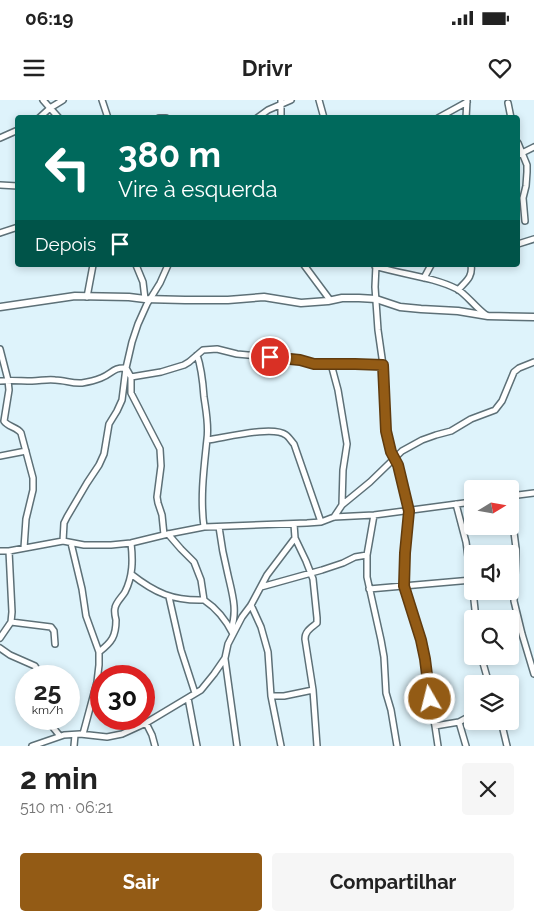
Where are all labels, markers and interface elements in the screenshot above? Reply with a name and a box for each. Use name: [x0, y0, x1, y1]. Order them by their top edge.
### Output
text: 06:19: [25, 7, 73, 29]
icon: menu: [20, 54, 48, 82]
icon: heart: [486, 54, 514, 82]
text: Drivr: [242, 55, 292, 81]
text: 380 m: [118, 134, 221, 175]
icon: left: [35, 135, 100, 200]
text: Vire à esquerda: [118, 176, 277, 202]
icon: arrive: [106, 230, 134, 258]
text: Depois: [35, 233, 96, 255]
pin: [249, 336, 291, 378]
icon: arrive: [256, 343, 284, 371]
north arrow: [464, 480, 519, 535]
map controls: [464, 480, 519, 730]
button: sound: [464, 545, 519, 600]
button: search: [464, 610, 519, 665]
speed limit sign: 30: [90, 665, 155, 730]
position arrow: [403, 672, 455, 724]
button: layers: [464, 675, 519, 730]
text: 25: [34, 676, 61, 706]
text: km/h: [32, 703, 63, 717]
text: 2 min: [20, 761, 98, 796]
button: close: [462, 763, 514, 815]
text: 510 m · 06:21: [20, 798, 113, 817]
button: Sair: [20, 853, 262, 911]
button: Compartilhar: [272, 853, 514, 911]

